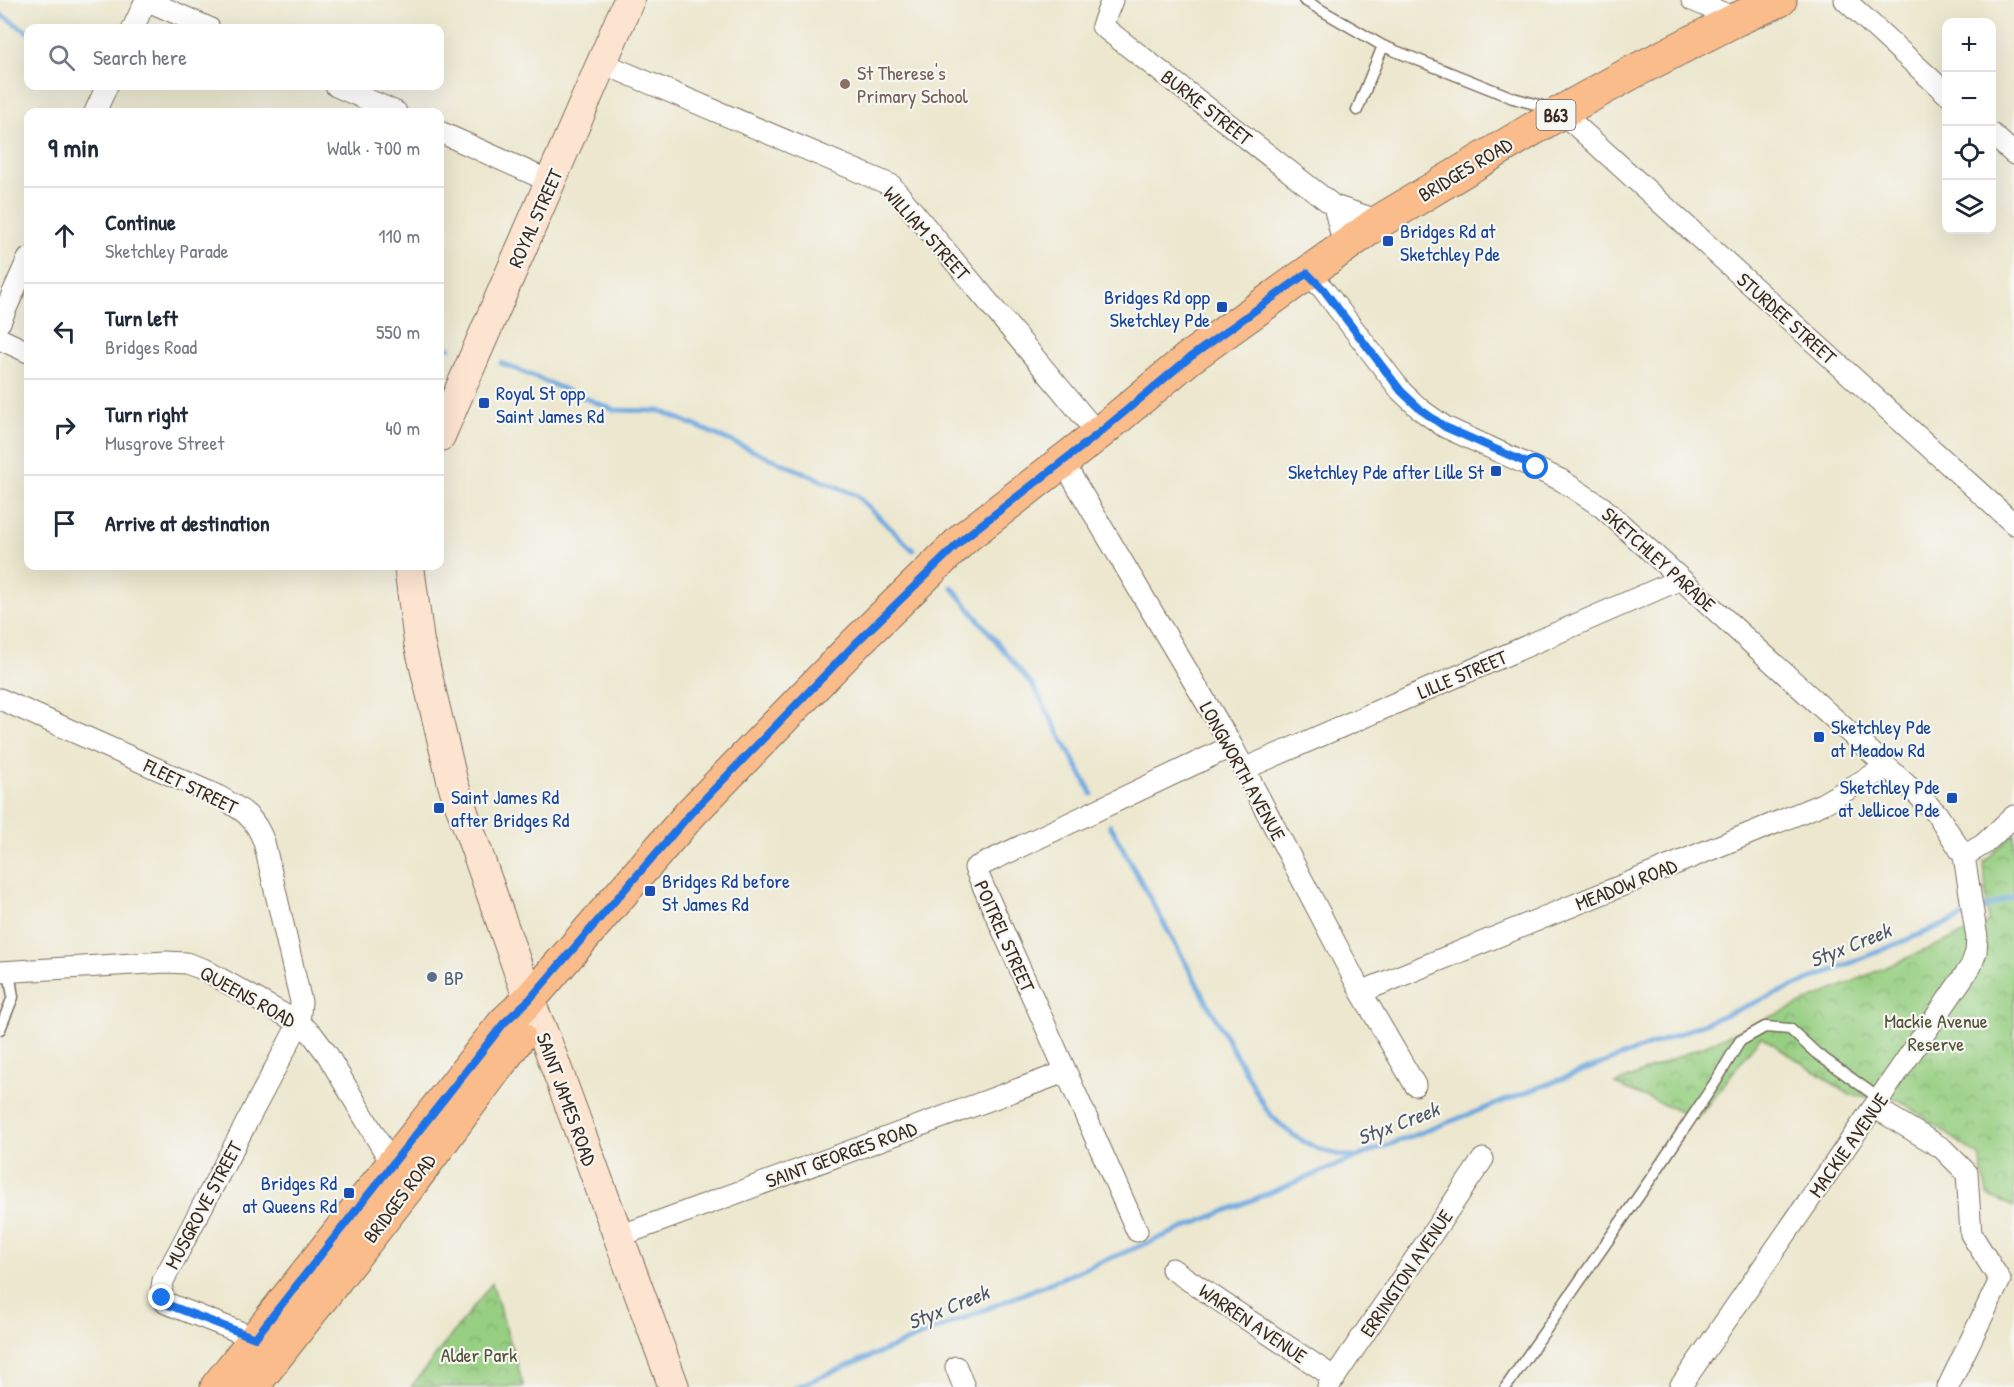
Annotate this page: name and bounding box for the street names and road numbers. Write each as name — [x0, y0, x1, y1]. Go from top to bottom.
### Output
street label: BURKE STREET — [1156, 63, 1259, 152]
road number: B63 — [1536, 100, 1576, 130]
street label: BRIDGES ROAD — [1413, 130, 1517, 208]
street label: ROYAL STREET — [501, 164, 569, 272]
street label: WILLIAM STREET — [878, 180, 977, 286]
street label: STURDEE STREET — [1731, 266, 1843, 370]
street label: SKETCHLEY PARADE — [1596, 501, 1722, 617]
street label: LILLE STREET — [1413, 643, 1512, 705]
street label: LONGWORTH AVENUE — [1194, 697, 1292, 845]
street label: FLEET STREET — [139, 751, 243, 821]
street label: MEADOW ROAD — [1571, 851, 1681, 917]
street label: POITREL STREET — [968, 876, 1042, 997]
street label: QUEENS ROAD — [195, 959, 301, 1034]
street label: SAINT JAMES ROAD — [530, 1029, 604, 1170]
street label: MACKIE AVENUE — [1802, 1087, 1894, 1203]
street label: SAINT GEORGES ROAD — [762, 1114, 921, 1194]
street label: MUSGROVE STREET — [158, 1136, 248, 1274]
street label: BRIDGES ROAD — [357, 1148, 442, 1248]
street label: ERRINGTON AVENUE — [1353, 1204, 1459, 1342]
street label: WARREN AVENUE — [1194, 1277, 1312, 1369]

